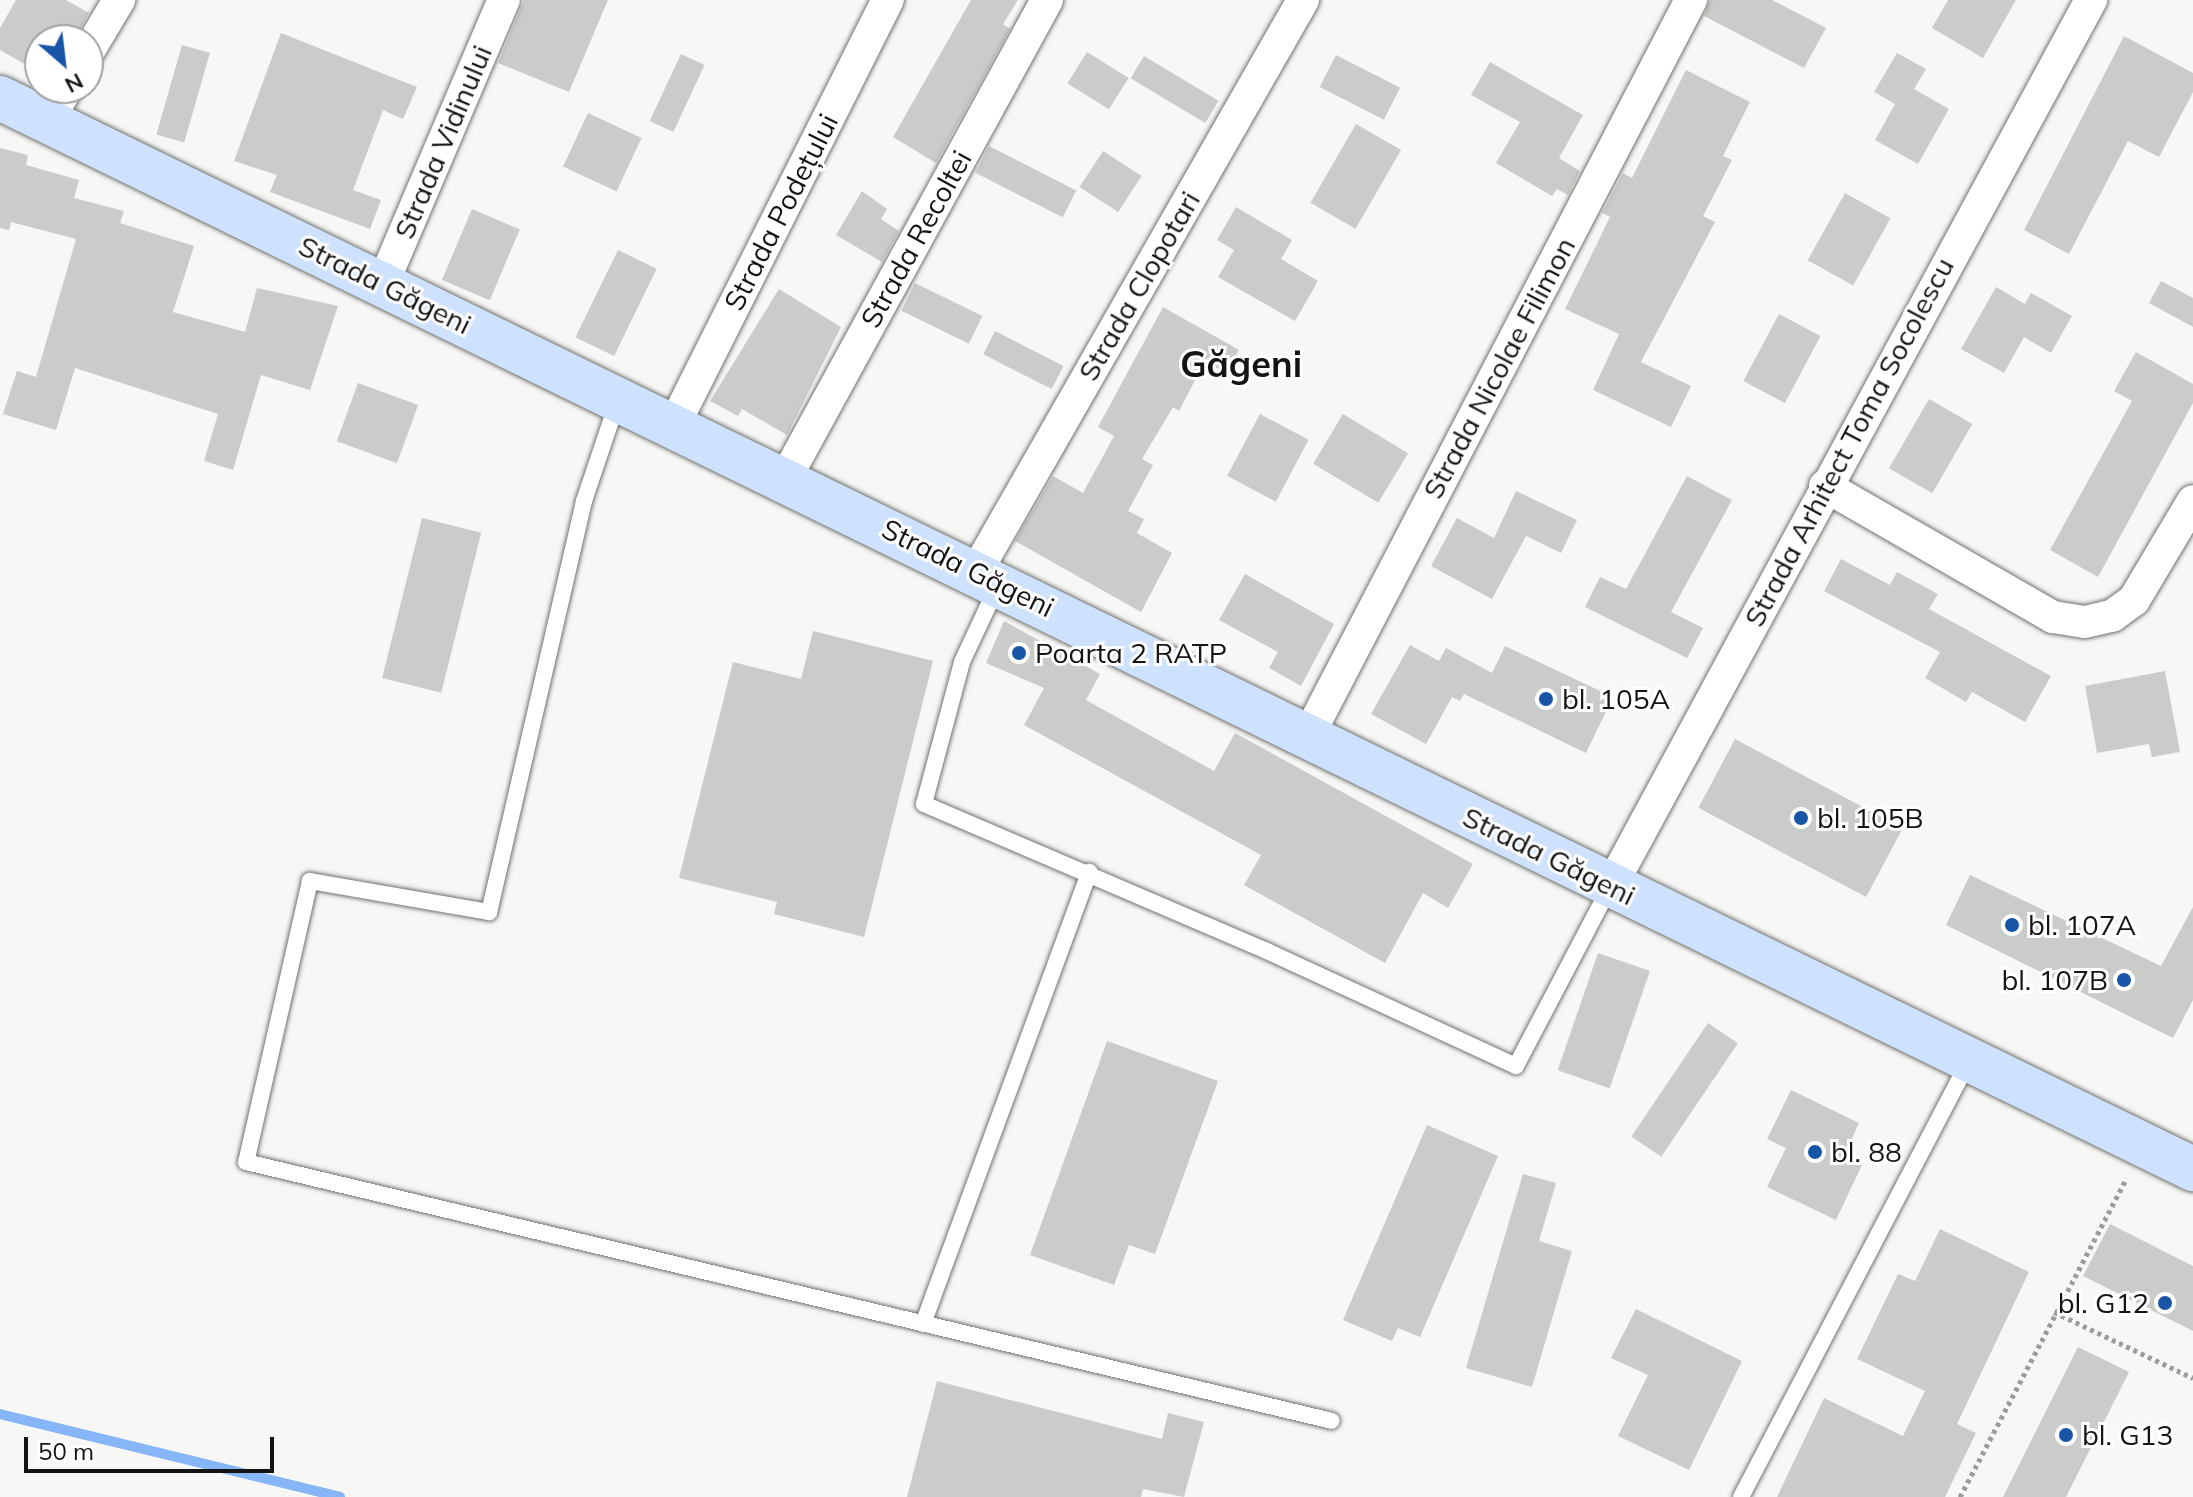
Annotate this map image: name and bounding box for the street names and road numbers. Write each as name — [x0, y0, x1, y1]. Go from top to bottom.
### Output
street label: Strada Vidinului — [387, 40, 499, 244]
street label: Strada Podețului — [717, 108, 845, 316]
street label: Strada Recoltei — [854, 145, 978, 333]
street label: Strada Clopotari — [1071, 185, 1207, 387]
street label: Strada Găgeni — [293, 229, 477, 341]
street label: Strada Nicolae Filimon — [1416, 232, 1582, 504]
street label: Strada Arhitect Toma Socolescu — [1737, 252, 1961, 632]
street label: Strada Găgeni — [876, 512, 1060, 624]
street label: Strada Găgeni — [1457, 800, 1641, 912]

